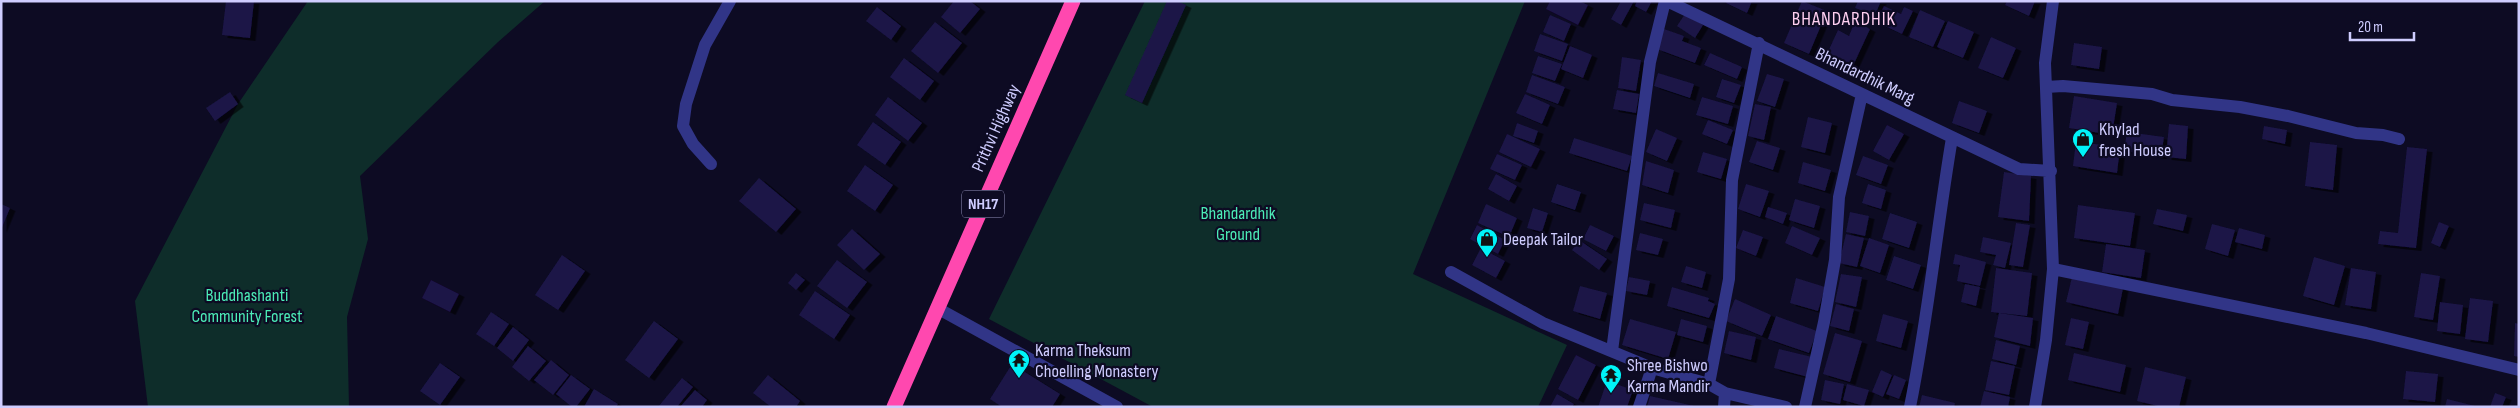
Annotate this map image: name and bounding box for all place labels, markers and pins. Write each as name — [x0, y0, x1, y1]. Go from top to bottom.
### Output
place label: Khylad fresh House — [2099, 119, 2171, 161]
shop icon: Khylad fresh House — [2071, 127, 2095, 158]
shop icon: Deepak Tailor — [1475, 227, 1499, 258]
place label: Deepak Tailor — [1503, 229, 1583, 250]
place label: Karma Theksum Choelling Monastery — [1035, 340, 1158, 382]
temple icon: Karma Theksum Choelling Monastery — [1007, 348, 1031, 379]
place label: Shree Bishwo Karma Mandir — [1627, 355, 1710, 397]
temple icon: Shree Bishwo Karma Mandir — [1599, 363, 1623, 394]

